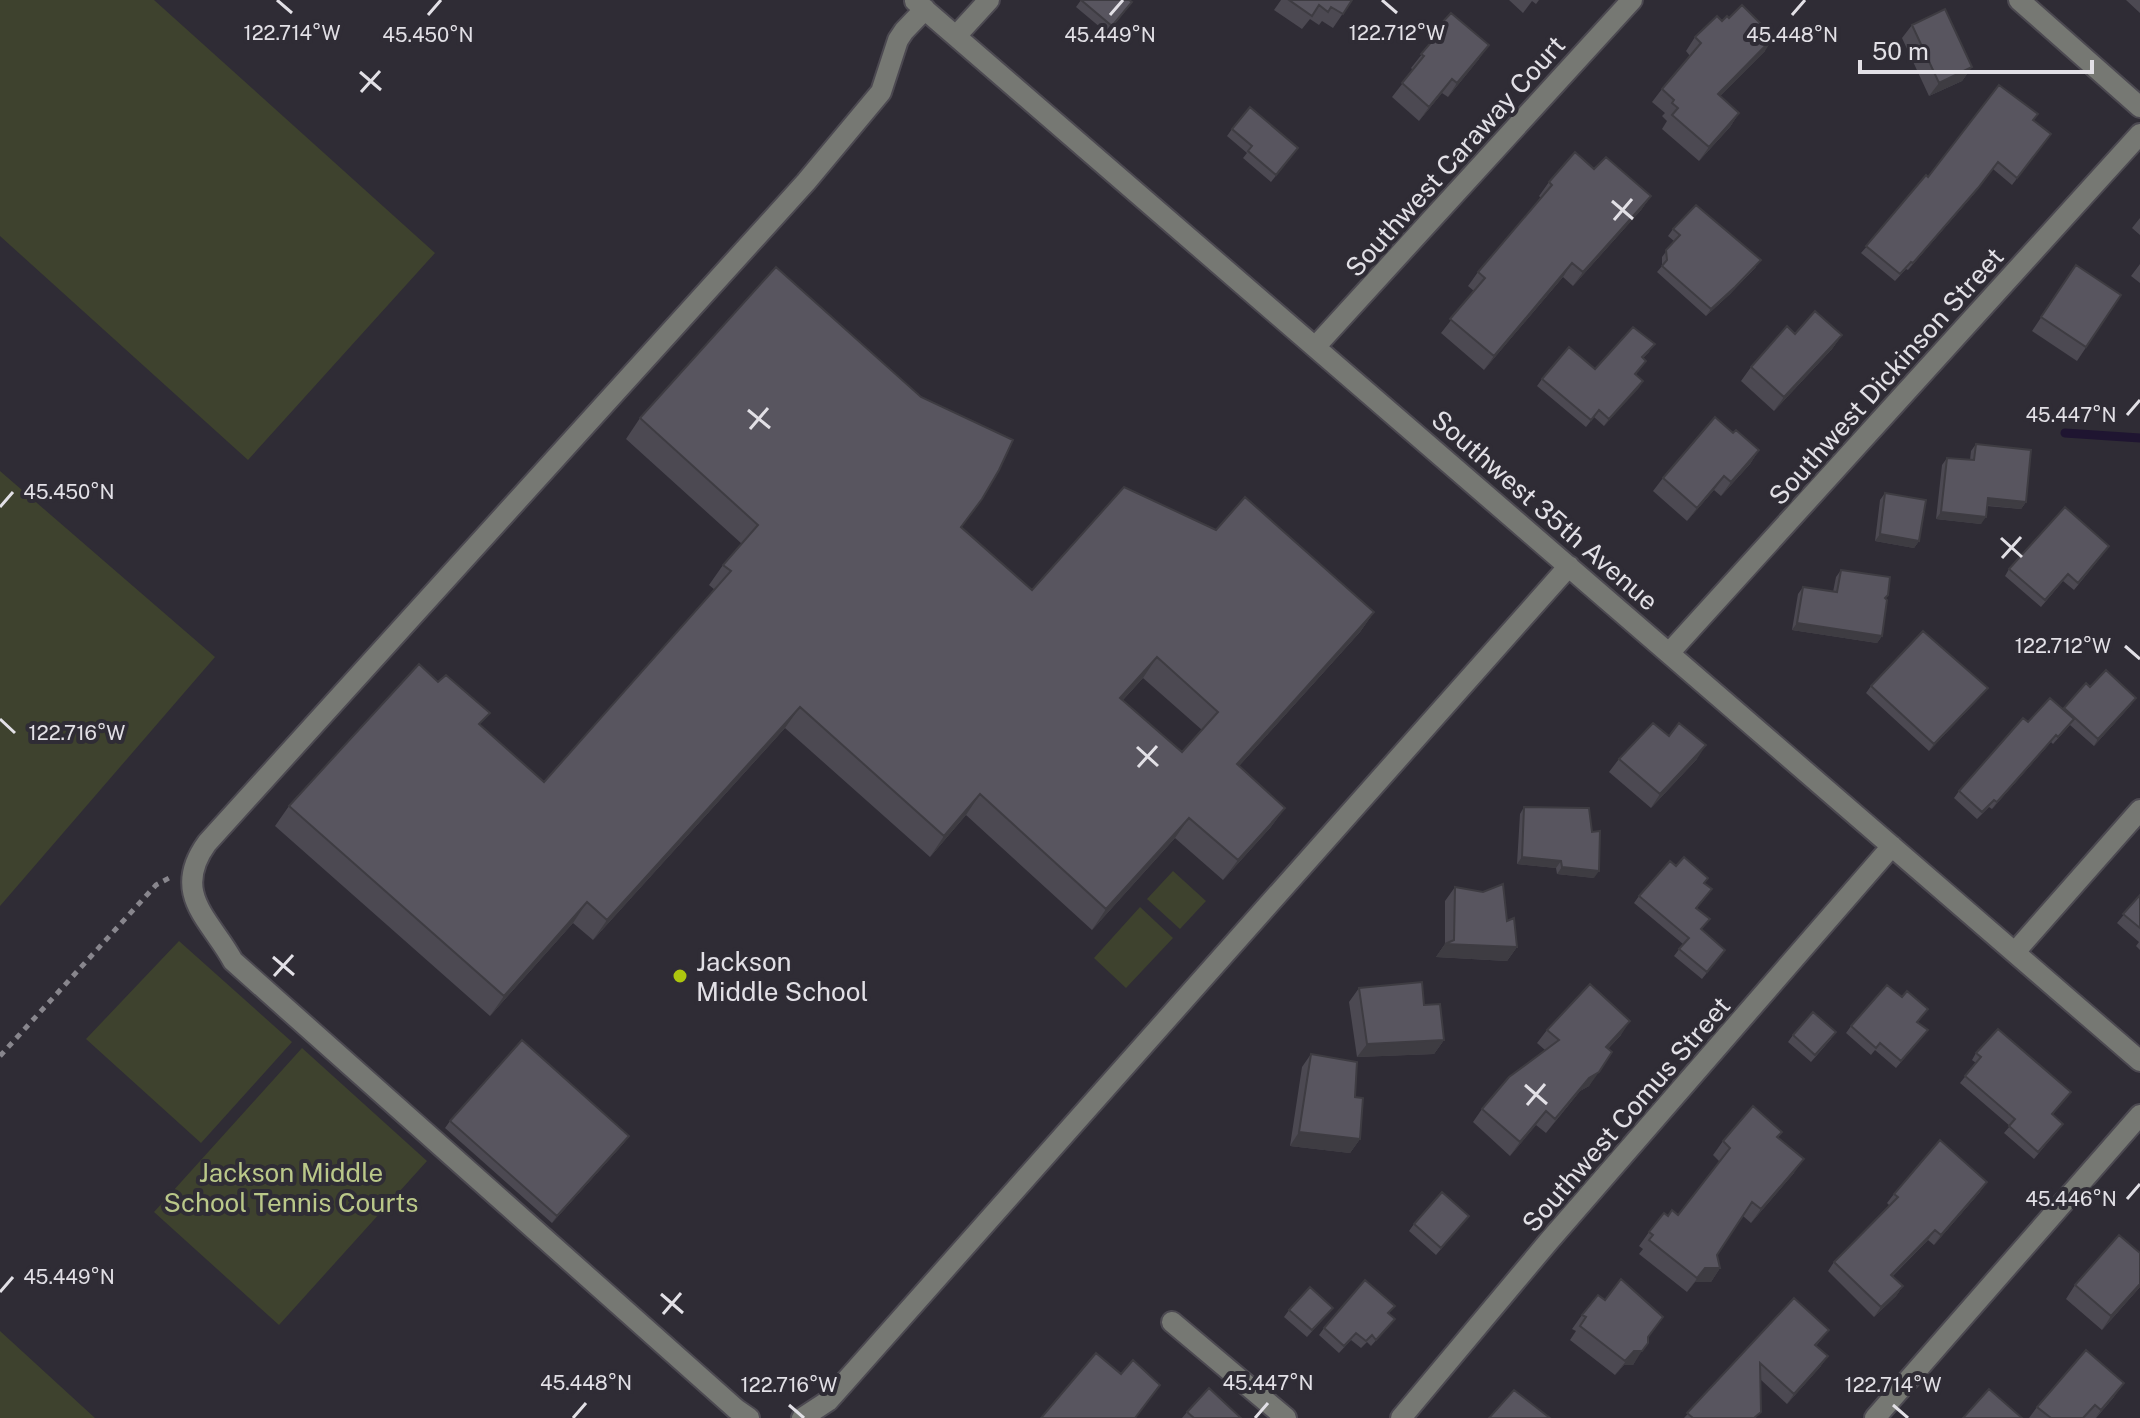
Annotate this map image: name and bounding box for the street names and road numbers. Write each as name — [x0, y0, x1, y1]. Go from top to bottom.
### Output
street label: Southwest Caraway Court — [1339, 29, 1571, 283]
street label: Southwest Dickinson Street — [1762, 241, 2010, 511]
street label: Southwest 35th Avenue — [1426, 403, 1664, 617]
street label: Southwest Comus Street — [1515, 990, 1737, 1238]

